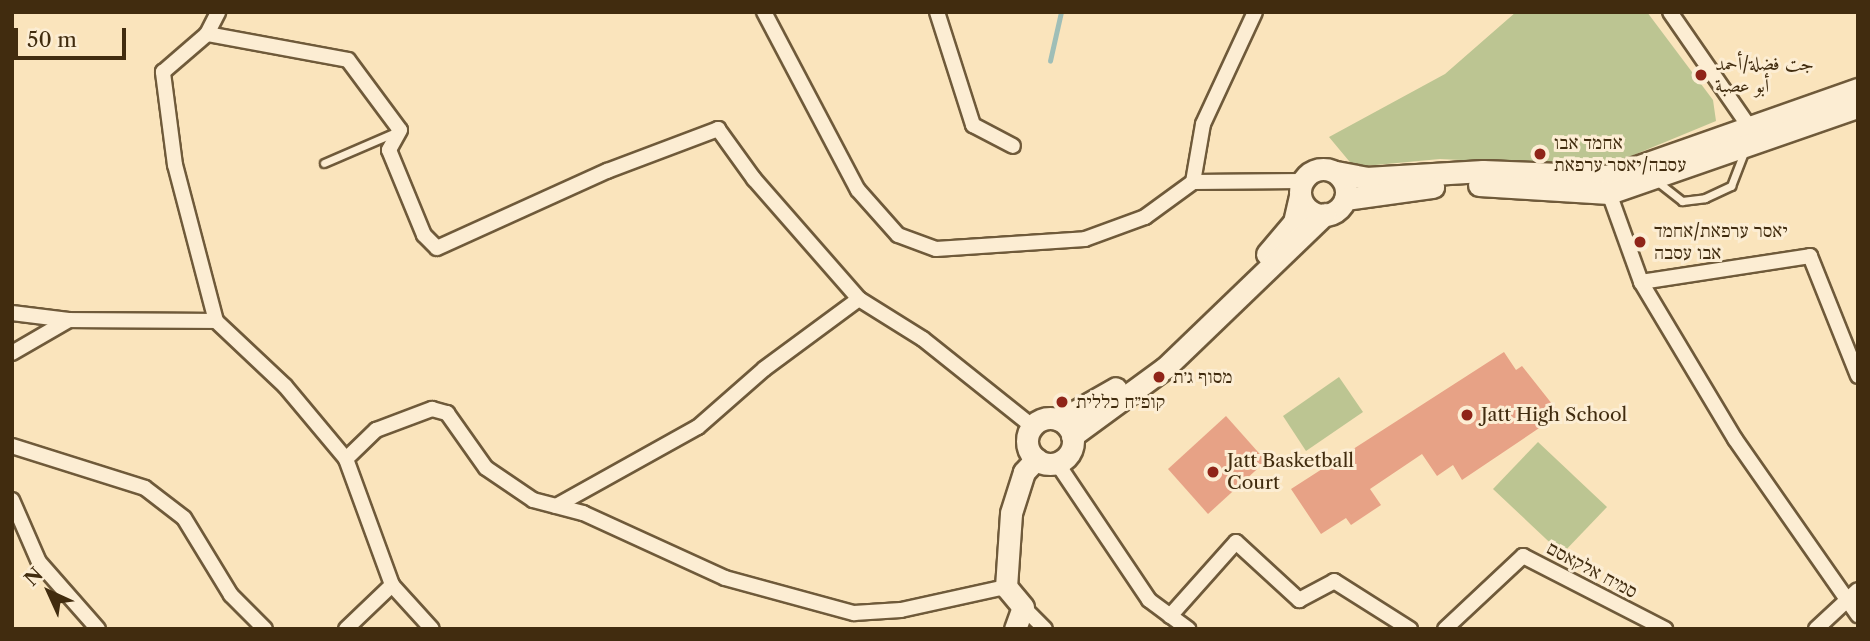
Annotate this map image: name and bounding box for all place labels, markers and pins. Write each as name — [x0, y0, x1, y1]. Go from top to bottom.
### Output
place label: جت فضلة/أحمد أبو عصبة — [1715, 53, 1814, 97]
marker: جت فضلة/أحمد أبو عصبة — [1693, 67, 1709, 83]
place label: אחמד אבו עסבה/יאסר ערפאת — [1554, 132, 1686, 176]
marker: אחמד אבו עסבה/יאסר ערפאת — [1532, 146, 1548, 162]
place label: יאסר ערפאת/אחמד אבו עסבה — [1654, 220, 1788, 264]
marker: יאסר ערפאת/אחמד אבו עסבה — [1632, 234, 1648, 250]
place label: מסוף ג׳ת — [1173, 366, 1233, 388]
marker: מסוף ג׳ת — [1151, 369, 1167, 385]
place label: קופ״ח כללית — [1076, 391, 1165, 413]
marker: קופ״ח כללית — [1054, 394, 1070, 410]
place label: Jatt High School — [1481, 404, 1627, 426]
marker: Jatt High School — [1459, 407, 1475, 423]
place label: Jatt Basketball Court — [1227, 450, 1354, 494]
marker: Jatt Basketball Court — [1205, 464, 1221, 480]

